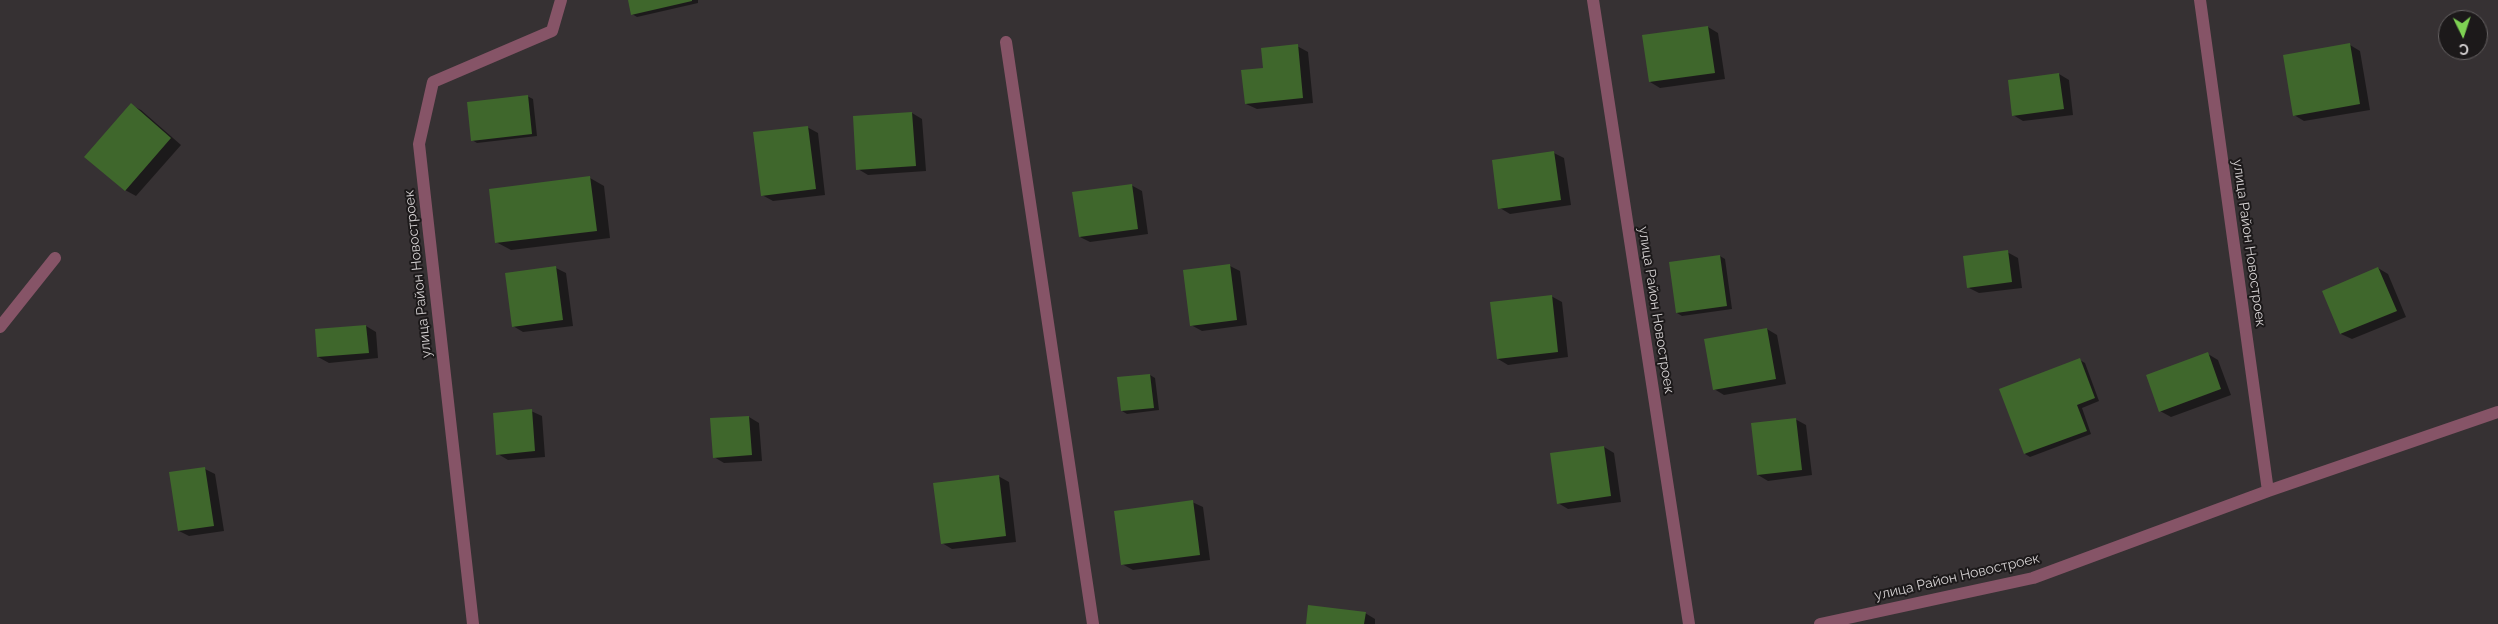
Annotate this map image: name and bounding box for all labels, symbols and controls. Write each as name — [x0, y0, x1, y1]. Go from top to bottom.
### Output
north arrow — [2438, 10, 2488, 60]
text: С — [2459, 41, 2469, 57]
street label: улица Район Новостроек — [2229, 158, 2269, 328]
street label: улица Район Новостроек — [401, 189, 435, 359]
street label: улица Район Новостроек — [1634, 225, 1678, 395]
street label: улица Район Новостроек — [1873, 550, 2041, 604]

